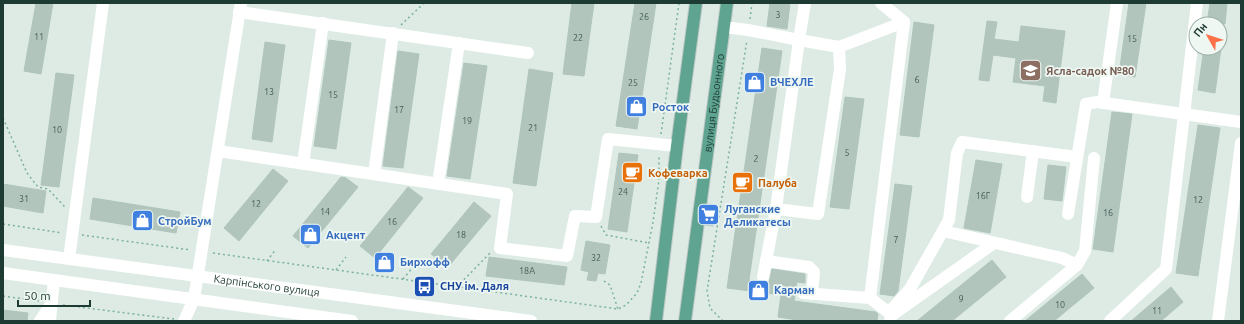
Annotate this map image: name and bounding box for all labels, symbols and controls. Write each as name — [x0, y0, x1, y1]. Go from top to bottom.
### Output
house number: 3 — [775, 10, 781, 20]
house number: 26 — [639, 12, 649, 22]
north arrow — [1188, 16, 1228, 56]
text: Пн — [1191, 20, 1209, 39]
house number: 11 — [34, 32, 44, 42]
house number: 22 — [573, 33, 583, 43]
house number: 15 — [1127, 34, 1137, 44]
street label: вулиця Будьонного — [701, 53, 726, 153]
school or university icon: Ясла-садок №80 — [1017, 58, 1043, 84]
place label: Ясла-садок №80 — [1046, 65, 1134, 77]
shop icon: ВЧЕХЛЕ — [742, 69, 768, 95]
house number: 6 — [914, 75, 920, 85]
place label: ВЧЕХЛЕ — [770, 76, 814, 88]
house number: 25 — [628, 78, 638, 88]
house number: 13 — [264, 87, 274, 97]
house number: 15 — [328, 90, 338, 100]
shop icon: Росток — [623, 94, 649, 120]
place label: Росток — [652, 101, 690, 113]
house number: 17 — [394, 105, 404, 115]
house number: 19 — [462, 116, 472, 126]
house number: 21 — [528, 123, 538, 133]
house number: 10 — [52, 125, 62, 135]
house number: 5 — [844, 148, 850, 158]
house number: 2 — [753, 154, 759, 164]
cafe icon: Кофеварка — [620, 160, 646, 186]
place label: Кофеварка — [648, 167, 708, 179]
cafe icon: Палуба — [729, 170, 755, 196]
place label: Палуба — [758, 177, 797, 189]
house number: 24 — [618, 187, 628, 197]
house number: 16Г — [976, 191, 991, 201]
house number: 31 — [19, 194, 29, 204]
house number: 12 — [1193, 195, 1203, 205]
house number: 12 — [251, 199, 261, 209]
supermarket icon: Луганские Деликатесы — [696, 202, 722, 228]
place label: Луганские Деликатесы — [724, 203, 791, 228]
house number: 14 — [320, 207, 330, 217]
shop icon: СтройБум — [130, 208, 156, 234]
house number: 16 — [1103, 208, 1113, 218]
place label: СтройБум — [158, 215, 212, 227]
house number: 16 — [387, 217, 397, 227]
shop icon: Акцент — [298, 222, 324, 248]
place label: Акцент — [326, 229, 366, 241]
house number: 18 — [456, 230, 466, 240]
house number: 7 — [893, 235, 899, 245]
shop icon: Бирхофф — [371, 249, 397, 275]
house number: 32 — [591, 253, 601, 263]
place label: Бирхофф — [400, 256, 450, 268]
house number: 18А — [519, 266, 535, 276]
street label: Карпінського вулиця — [213, 272, 320, 299]
bus stop icon: СНУ ім. Даля — [411, 273, 437, 299]
shop icon: Карман — [745, 277, 771, 303]
place label: СНУ ім. Даля — [440, 280, 509, 292]
scale bar — [18, 282, 90, 308]
place label: Карман — [774, 284, 815, 296]
text: 50 m — [24, 289, 51, 302]
house number: 9 — [958, 294, 964, 304]
house number: 10 — [1055, 300, 1065, 310]
house number: 11 — [1152, 306, 1162, 316]

